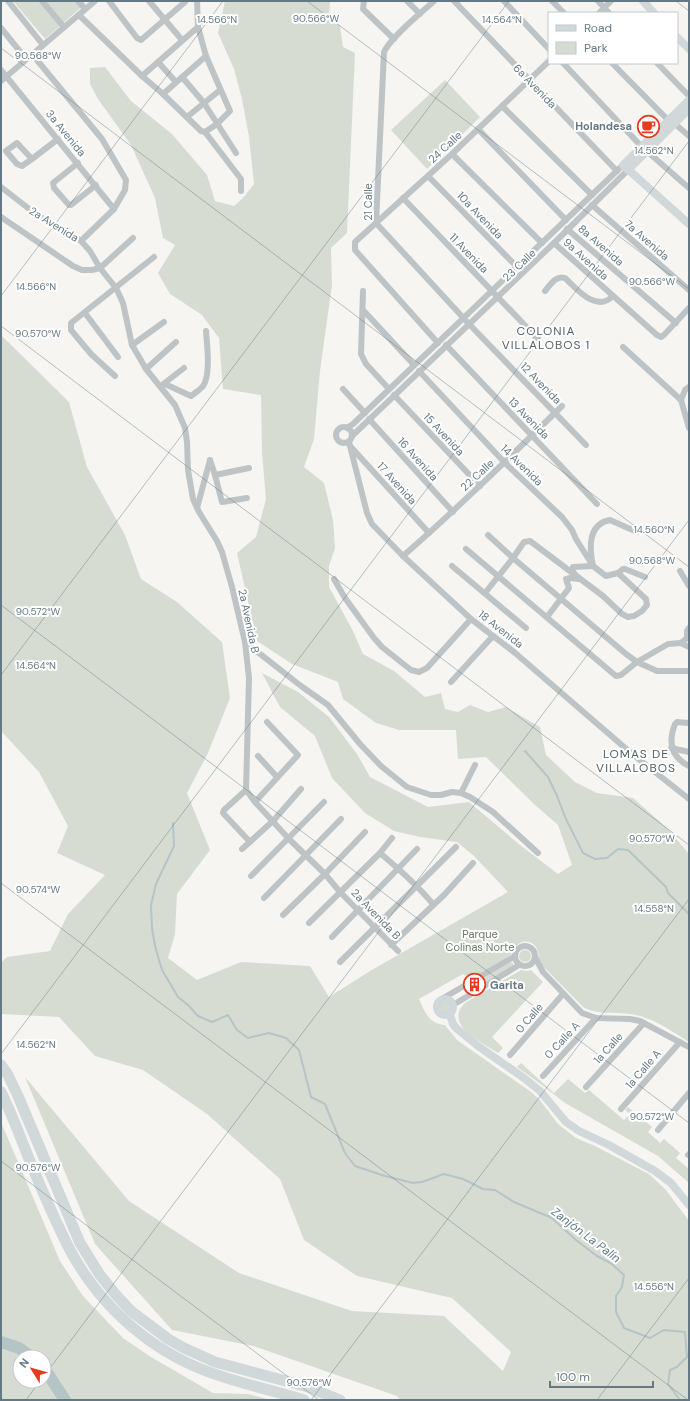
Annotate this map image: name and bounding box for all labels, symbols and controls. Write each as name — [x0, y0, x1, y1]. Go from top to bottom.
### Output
text: 90.566°W — [293, 12, 340, 25]
legend — [548, 12, 678, 64]
text: 14.566°N — [197, 13, 237, 26]
text: 14.564°N — [482, 13, 522, 26]
text: Road — [584, 20, 612, 36]
text: Park — [584, 40, 608, 56]
text: 90.568°W — [15, 49, 61, 62]
street label: 6a Avenida — [510, 61, 560, 111]
street label: 3a Avenida — [43, 107, 89, 159]
cafe icon: Holandesa — [635, 113, 661, 139]
place label: Holandesa — [575, 119, 632, 133]
street label: 24 Calle — [425, 128, 465, 166]
text: 14.562°N — [634, 144, 674, 157]
street label: 21 Calle — [361, 183, 375, 221]
street label: 10a Avenida — [454, 188, 506, 242]
street label: 2a Avenida — [27, 203, 81, 245]
street label: 7a Avenida — [622, 217, 672, 263]
street label: 8a Avenida — [575, 221, 627, 269]
street label: 11 Avenida — [447, 230, 491, 276]
street label: 9a Avenida — [560, 235, 612, 283]
street label: 23 Calle — [499, 246, 539, 284]
text: 90.566°W — [629, 275, 676, 288]
text: 14.566°N — [16, 280, 56, 293]
district label: COLONIA VILLALOBOS 1 — [502, 323, 590, 353]
text: 90.570°W — [15, 327, 61, 340]
street label: 12 Avenida — [518, 359, 564, 407]
street label: 13 Avenida — [505, 394, 553, 442]
street label: 15 Avenida — [421, 410, 467, 458]
street label: 16 Avenida — [395, 434, 441, 484]
street label: 14 Avenida — [498, 441, 546, 489]
street label: 22 Calle — [457, 456, 497, 494]
street label: 17 Avenida — [374, 459, 420, 507]
text: 14.560°N — [634, 523, 674, 536]
text: 90.568°W — [629, 554, 675, 567]
street label: 2a Avenida B — [235, 588, 263, 655]
text: 90.572°W — [16, 605, 61, 618]
street label: 18 Avenida — [476, 607, 526, 651]
text: 14.564°N — [16, 659, 56, 672]
district label: LOMAS DE VILLALOBOS — [596, 746, 676, 776]
text: 90.570°W — [629, 832, 675, 845]
text: 90.574°W — [16, 883, 61, 896]
street label: 2a Avenida B — [348, 886, 404, 943]
text: 14.558°N — [634, 902, 674, 915]
park label: Parque Colinas Norte — [446, 927, 514, 954]
building icon: Garita — [461, 972, 487, 998]
place label: Garita — [490, 978, 524, 992]
street label: 0 Calle — [512, 1000, 546, 1036]
street label: 0 Calle A — [541, 1019, 583, 1061]
street label: 1a Calle — [590, 1029, 626, 1067]
text: 14.562°N — [16, 1038, 56, 1051]
street label: 1a Calle A — [622, 1046, 664, 1092]
text: 90.572°W — [630, 1110, 675, 1123]
text: 90.576°W — [15, 1161, 61, 1174]
water label: Zanjón La Palín — [548, 1204, 624, 1266]
text: 14.556°N — [634, 1280, 674, 1293]
north arrow — [12, 1349, 52, 1389]
text: N — [16, 1356, 32, 1370]
scale bar — [550, 1363, 653, 1389]
text: 100 m — [556, 1369, 590, 1385]
text: 90.576°W — [286, 1376, 332, 1389]

